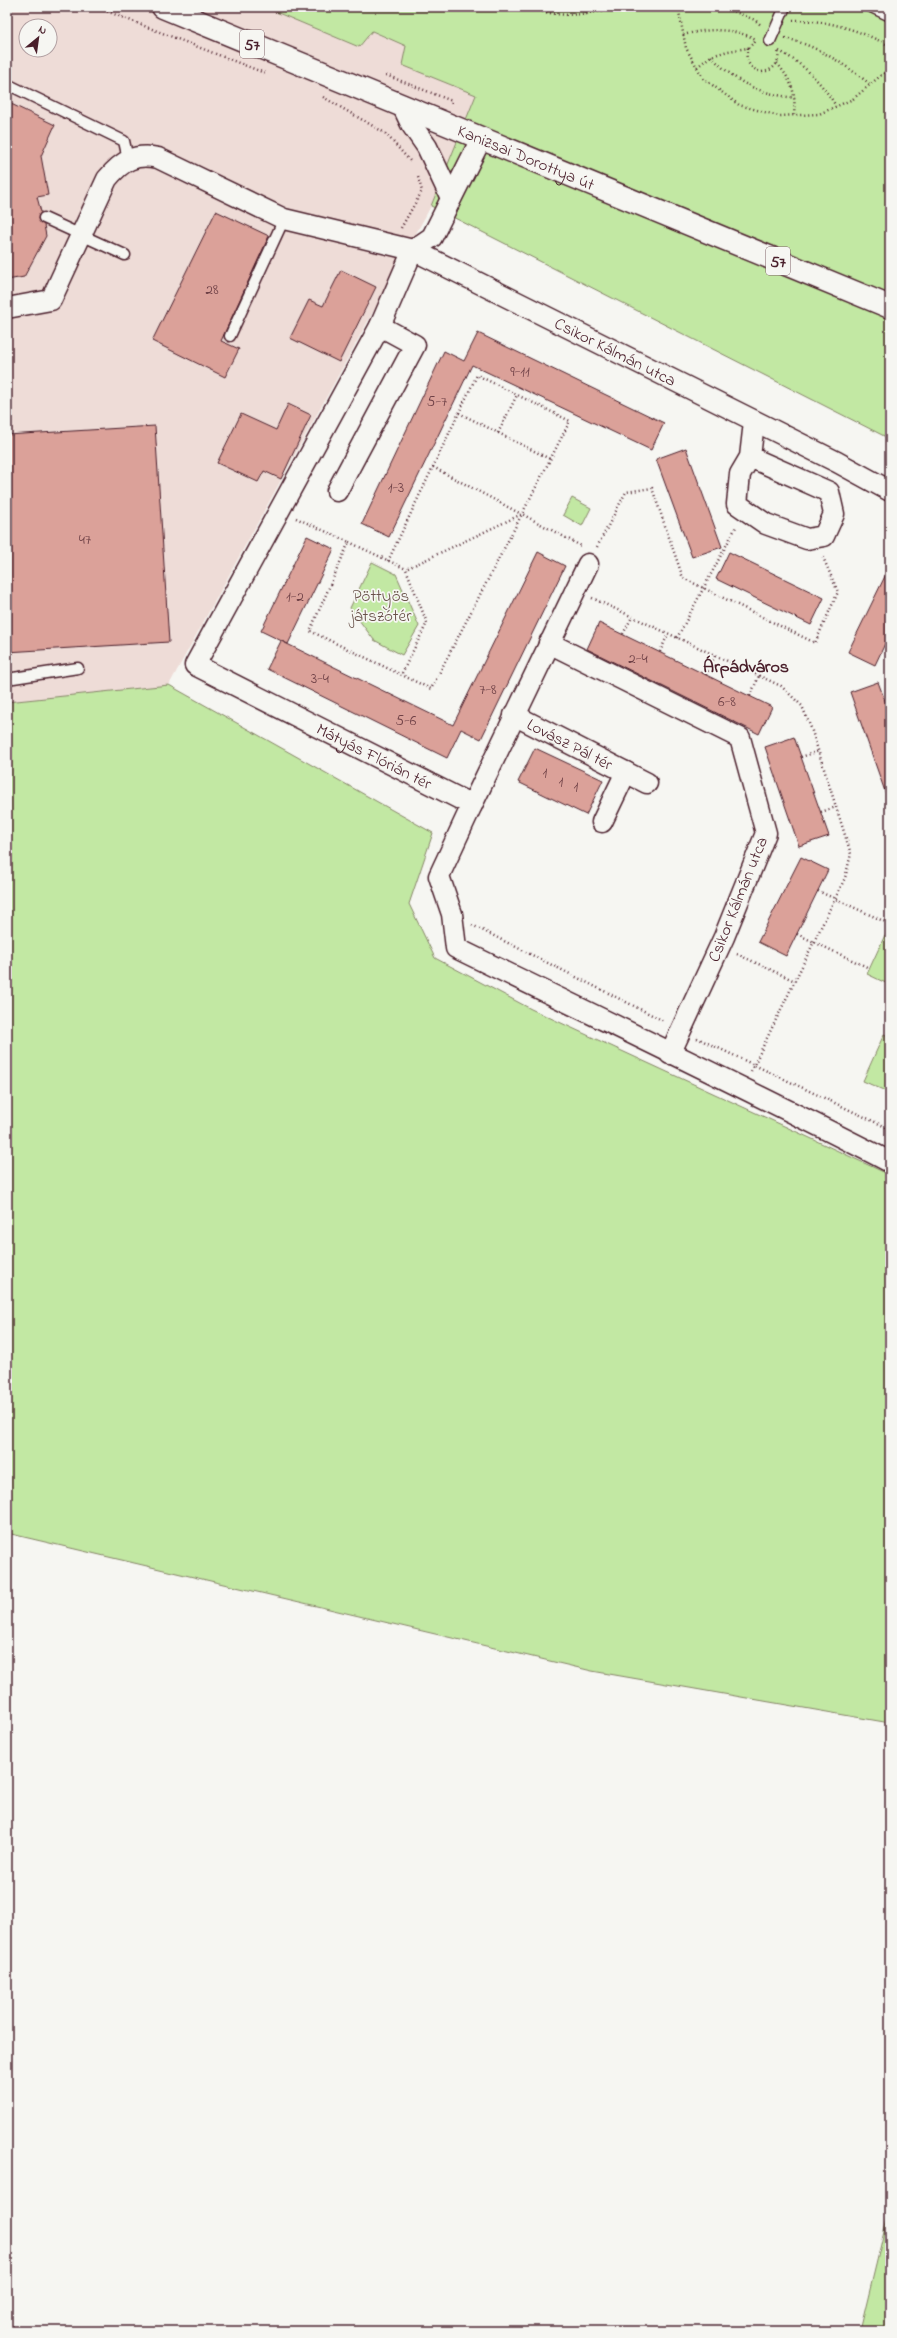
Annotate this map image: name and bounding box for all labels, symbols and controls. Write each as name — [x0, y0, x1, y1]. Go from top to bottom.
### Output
north arrow — [18, 18, 58, 58]
text: N — [35, 21, 49, 39]
road number: 57 — [240, 30, 264, 58]
street label: Kanizsai Dorottya út — [453, 119, 598, 198]
road number: 57 — [766, 247, 790, 275]
house number: 28 — [205, 279, 219, 301]
street label: Csikor Kálmán utca — [550, 312, 680, 394]
house number: 9-11 — [510, 361, 530, 383]
house number: 5-7 — [427, 391, 447, 413]
house number: 1-3 — [388, 477, 404, 499]
house number: 47 — [79, 529, 91, 551]
park label: Pöttyös játszótér — [349, 584, 412, 629]
house number: 1-2 — [286, 586, 304, 608]
house number: 2-4 — [628, 648, 648, 670]
district label: Árpádváros — [703, 655, 789, 681]
house number: 3-4 — [311, 668, 329, 690]
house number: 7-8 — [479, 679, 497, 701]
house number: 6-8 — [718, 691, 736, 713]
house number: 5-6 — [396, 710, 417, 732]
street label: Lovász Pál tér — [522, 713, 617, 778]
street label: Mátyás Flórián tér — [312, 717, 436, 797]
house number: 1 — [543, 762, 548, 784]
house number: 1 — [559, 771, 564, 793]
house number: 1 — [574, 776, 579, 798]
street label: Csikor Kálmán utca — [702, 833, 775, 966]

